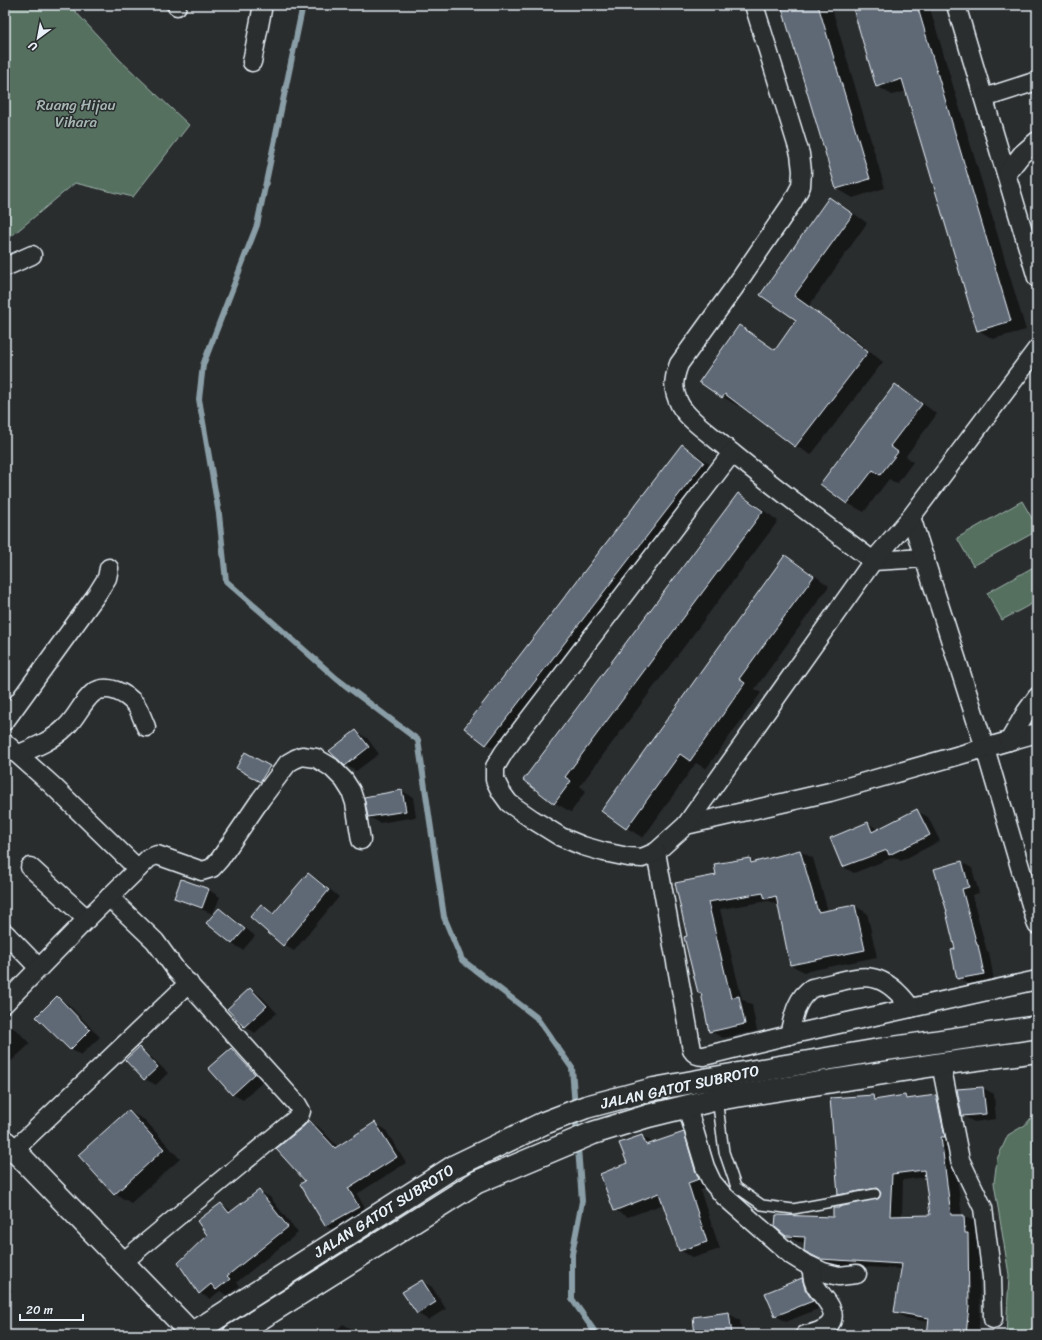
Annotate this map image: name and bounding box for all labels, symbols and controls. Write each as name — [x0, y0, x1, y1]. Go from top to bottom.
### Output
north arrow — [18, 18, 58, 58]
text: U — [24, 36, 41, 56]
park label: Ruang Hijau Vihara — [37, 92, 115, 135]
street label: JALAN GATOT SUBROTO — [597, 1057, 762, 1117]
street label: JALAN GATOT SUBROTO — [308, 1157, 460, 1265]
scale bar — [20, 1296, 83, 1322]
text: 20 m — [26, 1299, 53, 1321]

